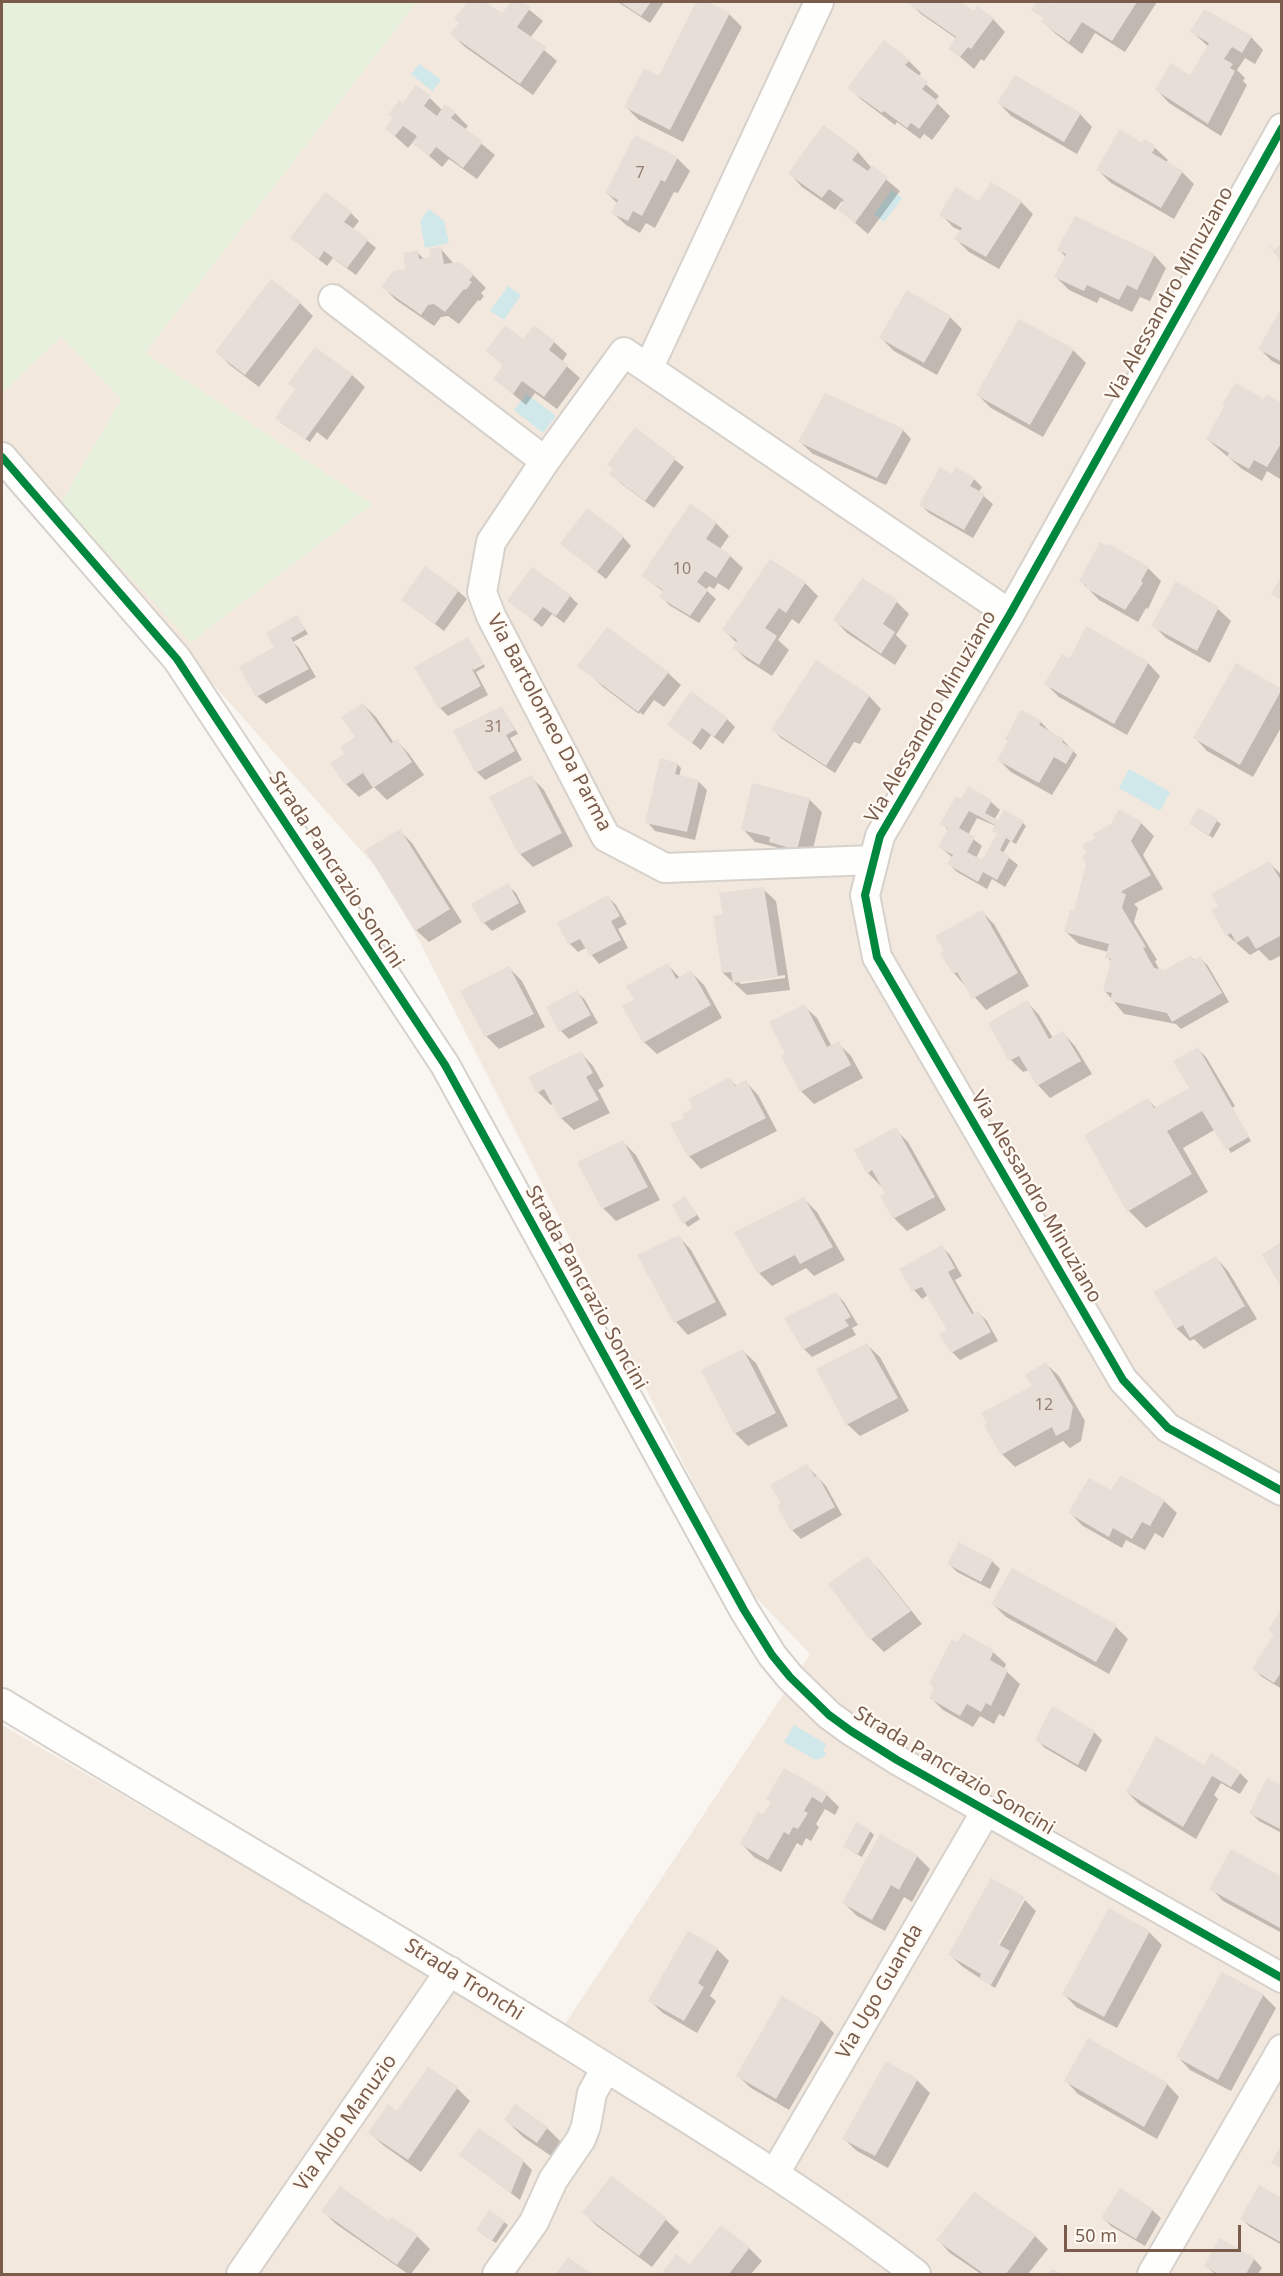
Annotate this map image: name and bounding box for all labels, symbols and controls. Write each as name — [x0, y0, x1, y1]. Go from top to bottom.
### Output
house number: 7 — [635, 163, 645, 183]
street label: Via Alessandro Minuziano — [1101, 183, 1239, 405]
house number: 10 — [673, 559, 691, 579]
street label: Via Alessandro Minuziano — [860, 607, 1002, 827]
street label: Via Bartolomeo Da Parma — [481, 610, 617, 836]
house number: 31 — [485, 717, 503, 737]
street label: Strada Pancrazio Soncini — [263, 767, 409, 973]
street label: Via Alessandro Minuziano — [965, 1087, 1107, 1307]
street label: Strada Pancrazio Soncini — [520, 1182, 652, 1394]
house number: 12 — [1035, 1395, 1053, 1415]
street label: Strada Pancrazio Soncini — [849, 1702, 1059, 1840]
street label: Via Ugo Guanda — [832, 1920, 928, 2064]
street label: Strada Tronchi — [400, 1934, 528, 2026]
street label: Via Aldo Manuzio — [290, 2050, 402, 2196]
scale bar — [1067, 2213, 1244, 2251]
text: 50 m — [1075, 2223, 1117, 2247]

